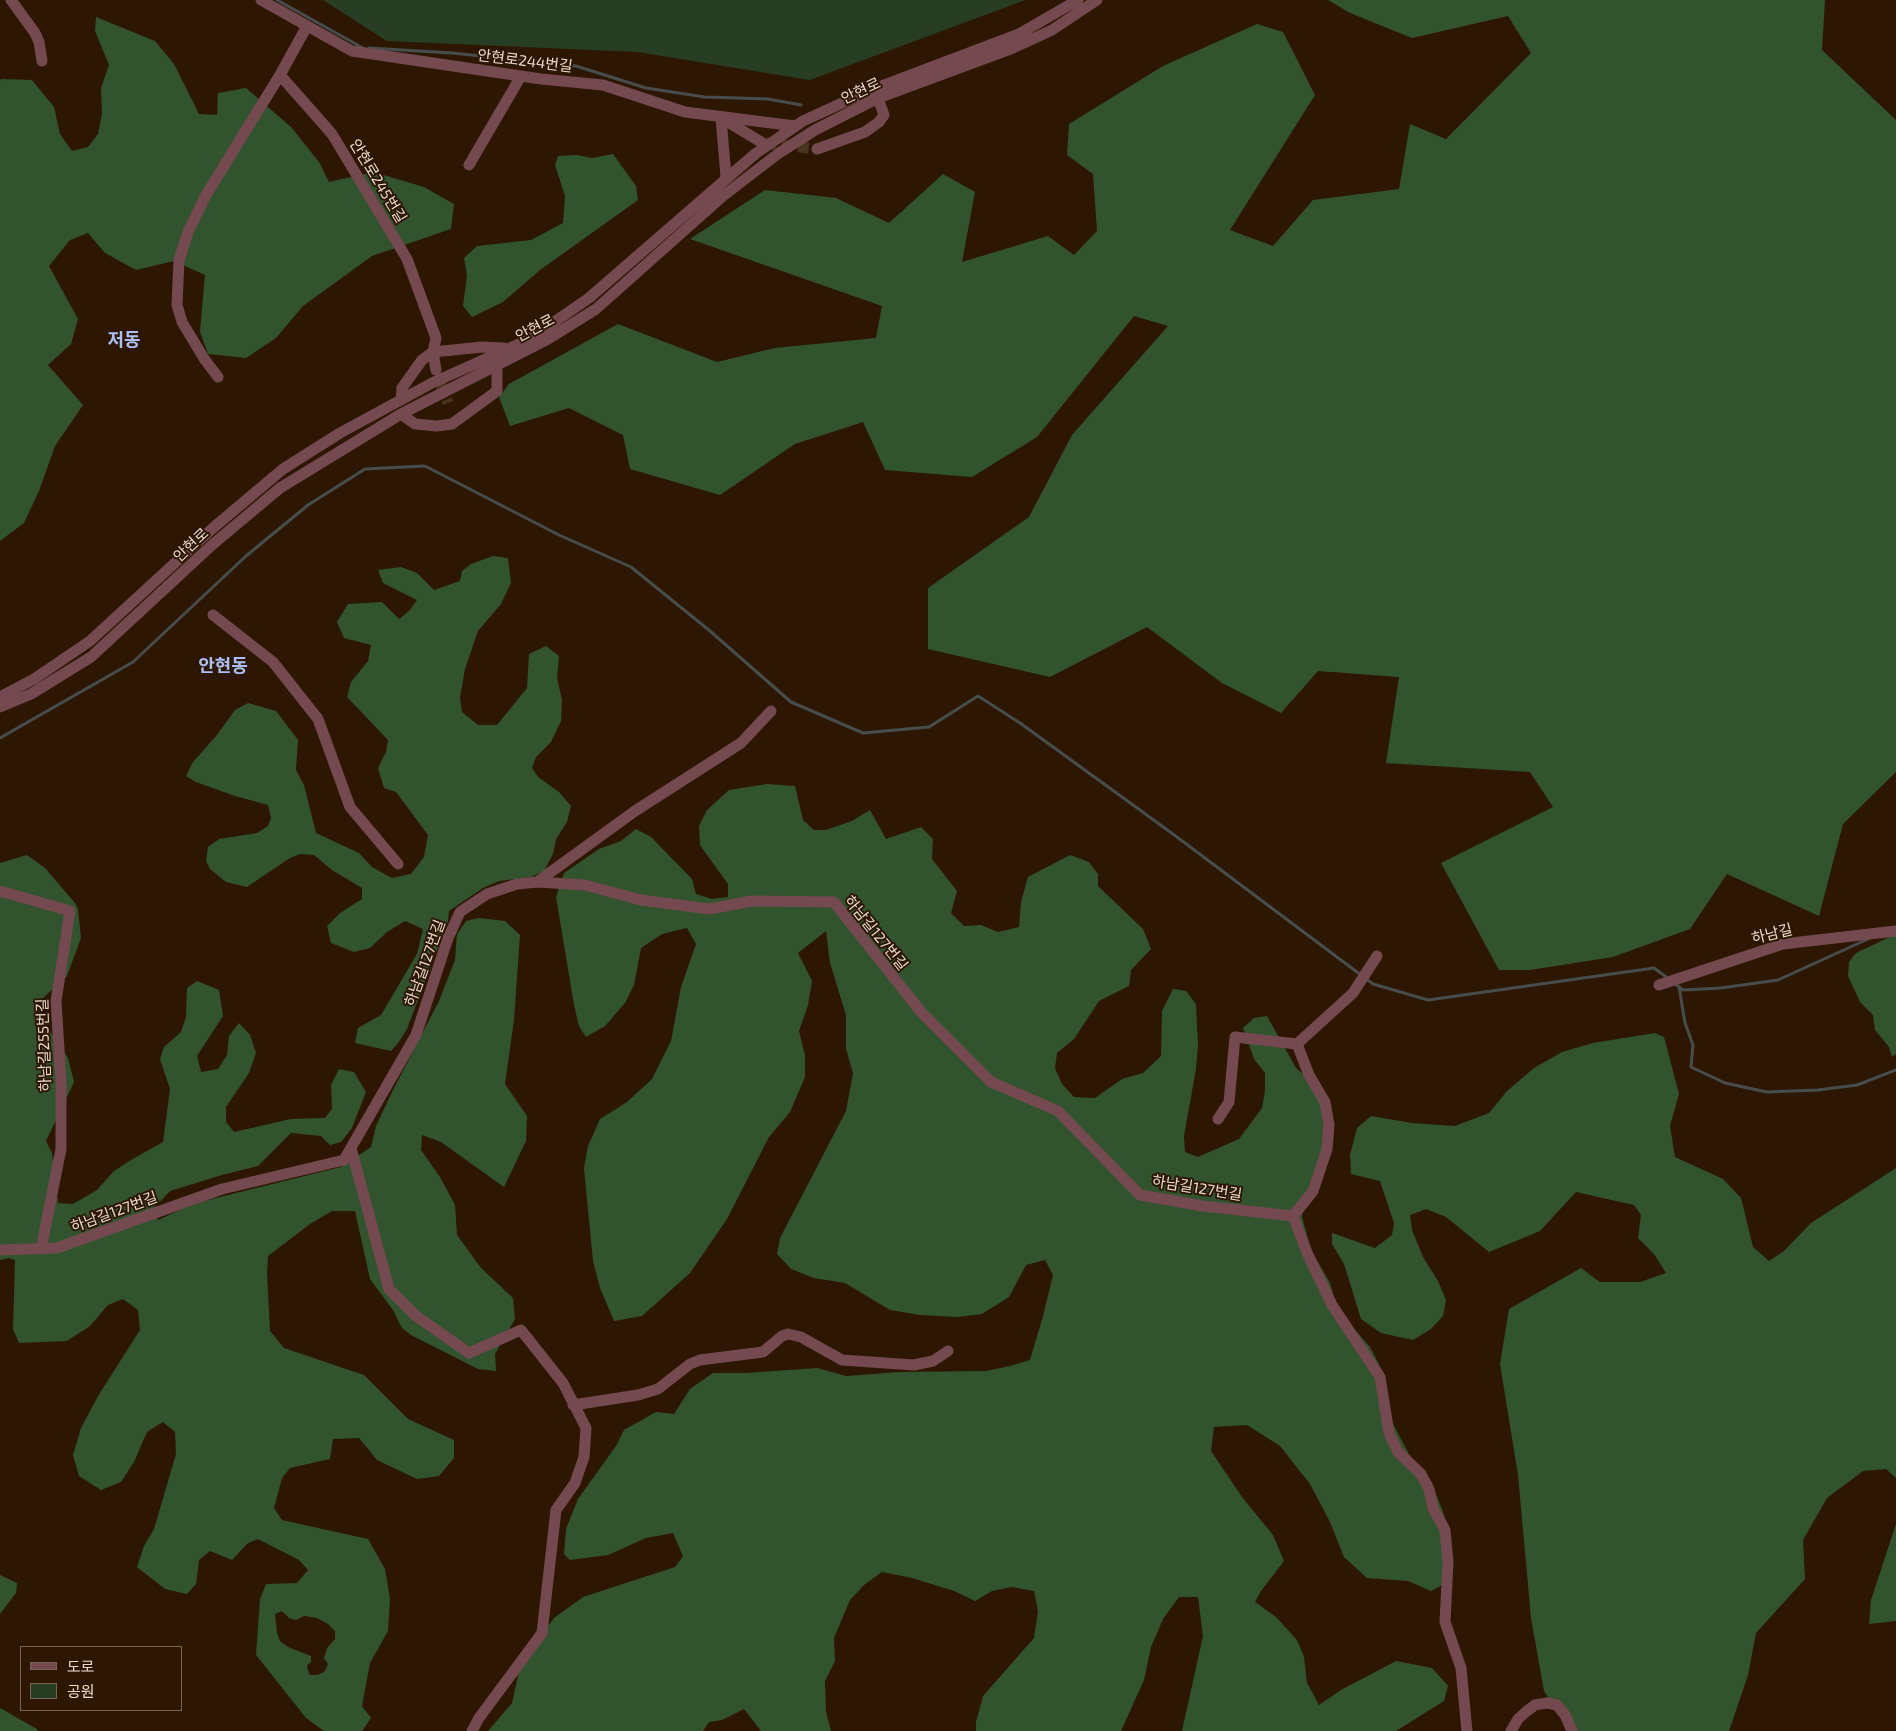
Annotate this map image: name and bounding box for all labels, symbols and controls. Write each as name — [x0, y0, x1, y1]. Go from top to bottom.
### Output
street label: 안현로244번길 — [476, 46, 574, 76]
street label: 안현로 — [838, 74, 884, 108]
street label: 안현로245번길 — [346, 136, 410, 226]
street label: 안현로 — [512, 310, 558, 346]
district label: 저동 — [107, 329, 141, 351]
street label: 안현로 — [170, 524, 212, 566]
district label: 안현동 — [198, 655, 248, 677]
street label: 하남길127번길 — [840, 892, 912, 974]
street label: 하남길127번길 — [401, 917, 449, 1009]
street label: 하남길 — [1750, 920, 1794, 948]
street label: 하남길255번길 — [33, 998, 55, 1092]
street label: 하남길127번길 — [1151, 1172, 1243, 1204]
street label: 하남길127번길 — [68, 1188, 160, 1236]
legend — [20, 1646, 182, 1711]
text: 도로 — [67, 1657, 95, 1675]
text: 공원 — [67, 1682, 95, 1700]

